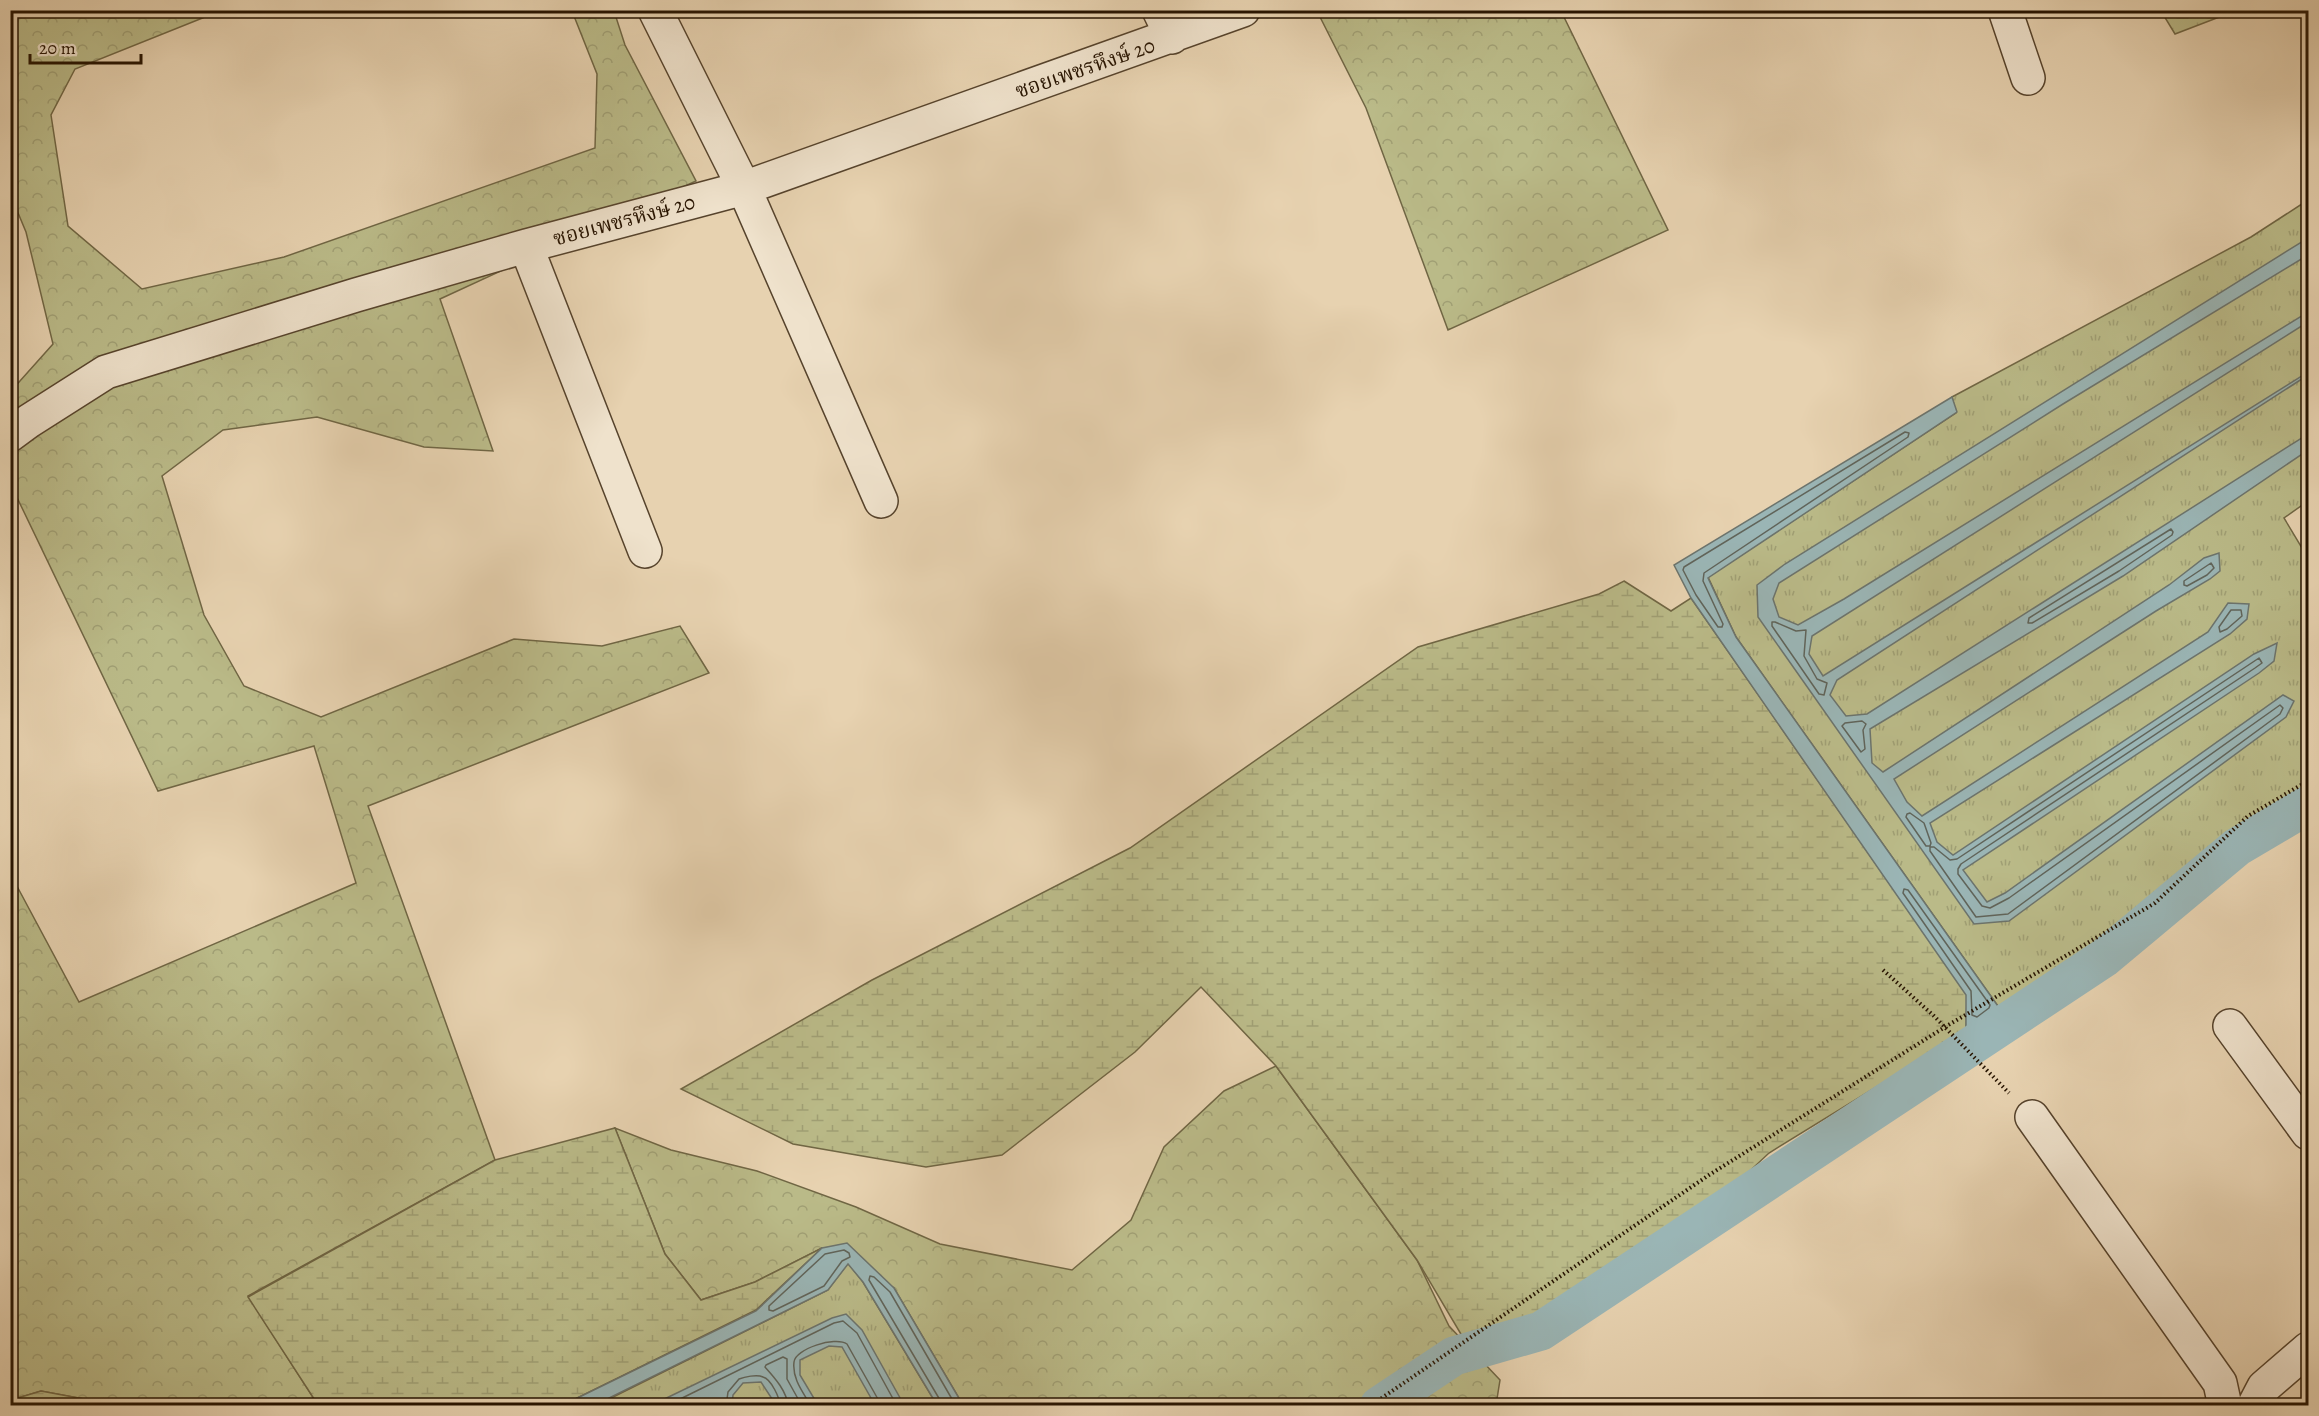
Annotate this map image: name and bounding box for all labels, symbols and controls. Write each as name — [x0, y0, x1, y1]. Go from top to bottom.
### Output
scale bar — [30, 27, 141, 65]
street label: ซอยเพชรหึงษ์ 20 — [1011, 31, 1159, 105]
text: 20 m — [39, 36, 76, 60]
street label: ซอยเพชรหึงษ์ 20 — [550, 188, 698, 252]

